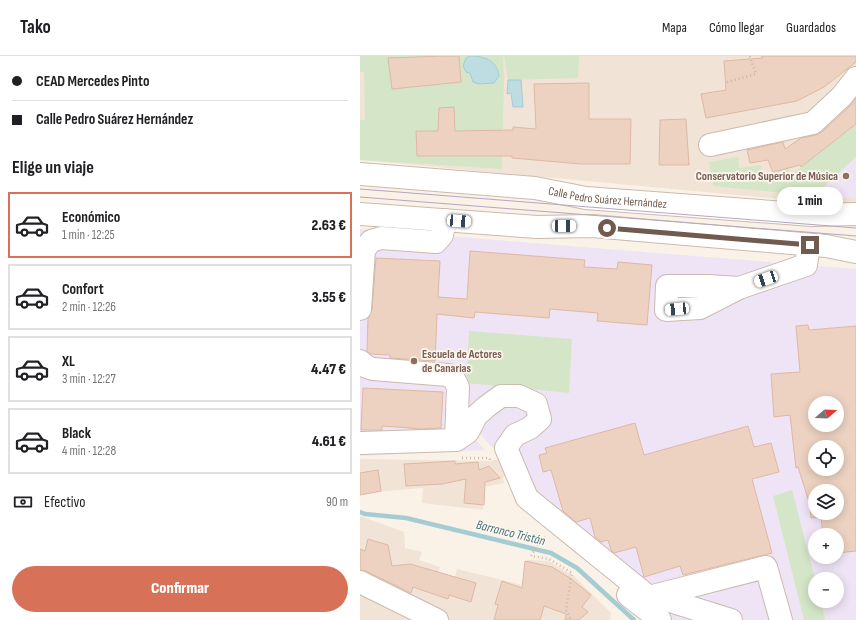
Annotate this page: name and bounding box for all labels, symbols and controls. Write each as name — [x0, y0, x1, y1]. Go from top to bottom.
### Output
text: Tako — [20, 16, 51, 39]
text: Mapa — [662, 19, 687, 36]
text: Cómo llegar — [709, 19, 764, 36]
text: Guardados — [786, 19, 836, 36]
text: CEAD Mercedes Pinto — [36, 72, 150, 91]
text: Calle Pedro Suárez Hernández — [36, 110, 193, 129]
text: Elige un viaje — [12, 157, 94, 178]
place label: Conservatorio Superior de Música — [696, 169, 838, 184]
marker: Conservatorio Superior de Música — [841, 171, 851, 181]
street label: Calle Pedro Suárez Hernández — [547, 184, 668, 212]
callout: 1 min — [777, 187, 843, 215]
text: 1 min — [798, 193, 822, 209]
icon: car — [14, 207, 50, 243]
text: Económico — [62, 208, 120, 227]
car — [447, 214, 471, 228]
text: 2.63 € — [312, 216, 346, 235]
route start — [598, 219, 616, 237]
car — [552, 220, 576, 232]
text: 1 min · 12:25 — [62, 227, 115, 243]
route end — [801, 236, 819, 254]
car — [753, 269, 779, 289]
icon: car — [14, 279, 50, 315]
text: Confort — [62, 280, 104, 299]
text: 3.55 € — [312, 288, 346, 307]
text: 2 min · 12:26 — [62, 299, 116, 315]
car — [665, 302, 689, 316]
place label: Escuela de Actores de Canarias — [422, 347, 502, 376]
icon: car — [14, 351, 50, 387]
text: XL — [62, 352, 75, 371]
marker: Escuela de Actores de Canarias — [409, 356, 419, 366]
text: 4.47 € — [311, 360, 346, 379]
text: 3 min · 12:27 — [62, 371, 116, 387]
north arrow — [808, 396, 844, 432]
map controls — [808, 396, 844, 608]
icon: car — [14, 423, 50, 459]
text: Black — [62, 424, 91, 443]
text: 4.61 € — [312, 432, 346, 451]
button: locate — [808, 440, 844, 476]
text: 4 min · 12:28 — [62, 443, 116, 459]
button: layers — [808, 484, 844, 520]
icon: cash — [12, 491, 34, 513]
text: Efectivo — [44, 493, 85, 512]
text: 90 m — [326, 494, 348, 510]
water label: Barranco Tristán — [475, 517, 547, 549]
button: + — [808, 528, 844, 564]
button: Confirmar — [12, 566, 348, 612]
button: − — [808, 572, 844, 608]

